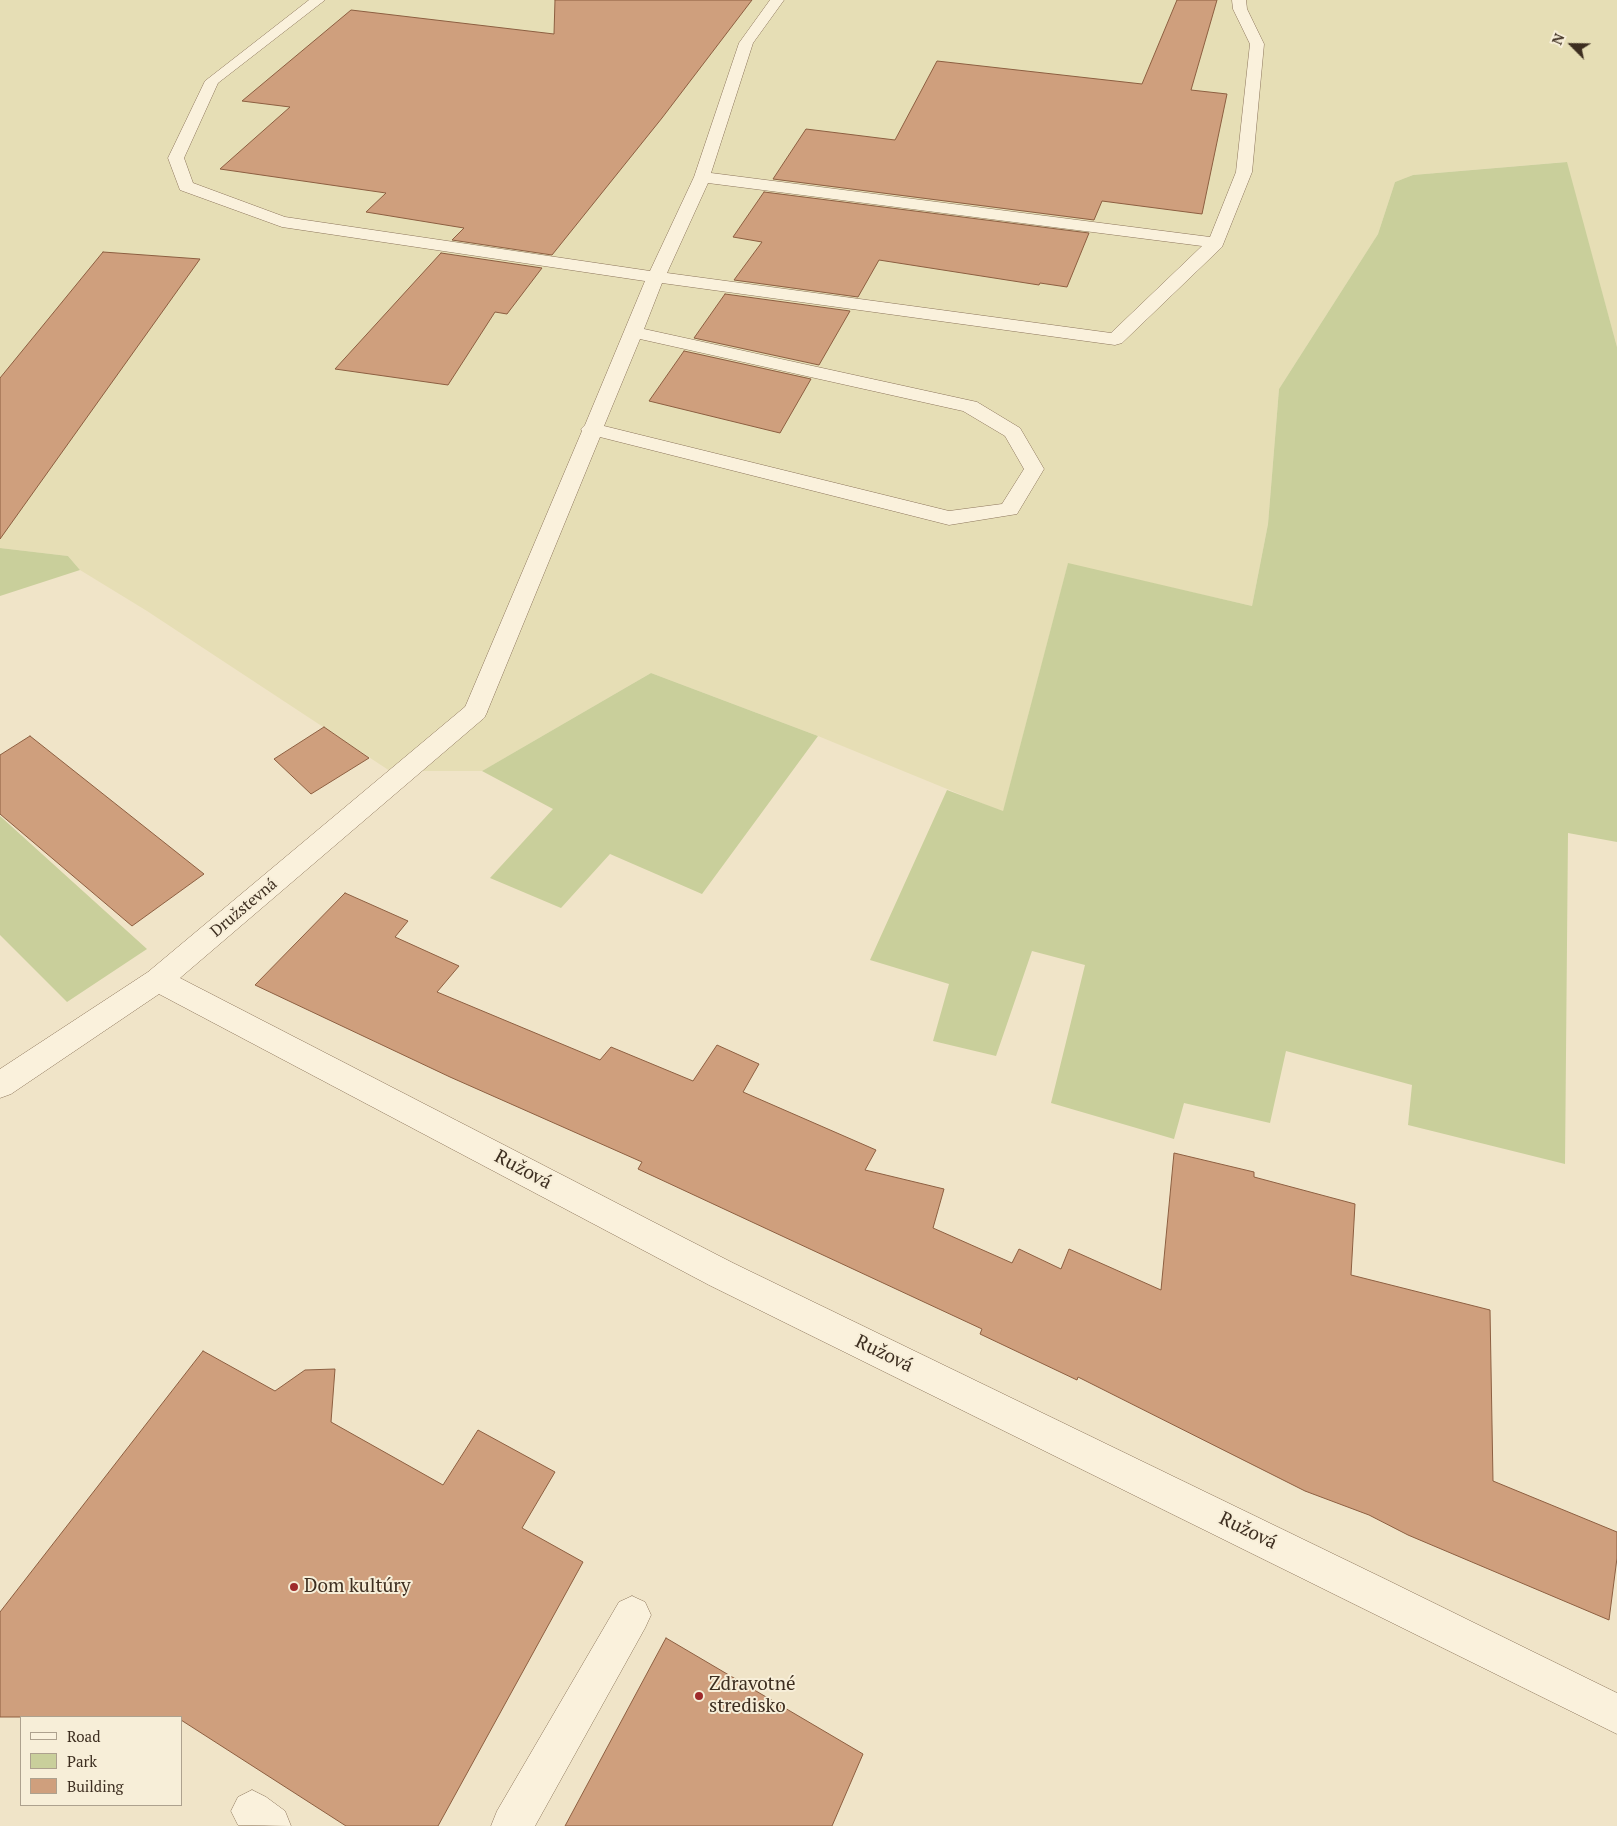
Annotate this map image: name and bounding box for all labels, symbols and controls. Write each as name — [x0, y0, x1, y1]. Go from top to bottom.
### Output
north arrow — [1547, 20, 1597, 70]
text: N — [1547, 30, 1569, 48]
street label: Družstevná — [207, 875, 281, 941]
street label: Ružová — [491, 1146, 555, 1194]
street label: Ružová — [851, 1330, 917, 1378]
street label: Ružová — [1215, 1507, 1281, 1555]
place label: Dom kultúry — [304, 1576, 411, 1598]
marker: Dom kultúry — [288, 1581, 300, 1593]
place label: Zdravotné stredisko — [709, 1674, 796, 1718]
marker: Zdravotné stredisko — [693, 1690, 705, 1702]
legend — [20, 1716, 182, 1806]
text: Road — [67, 1726, 100, 1746]
text: Park — [67, 1751, 97, 1771]
text: Building — [67, 1776, 124, 1796]

